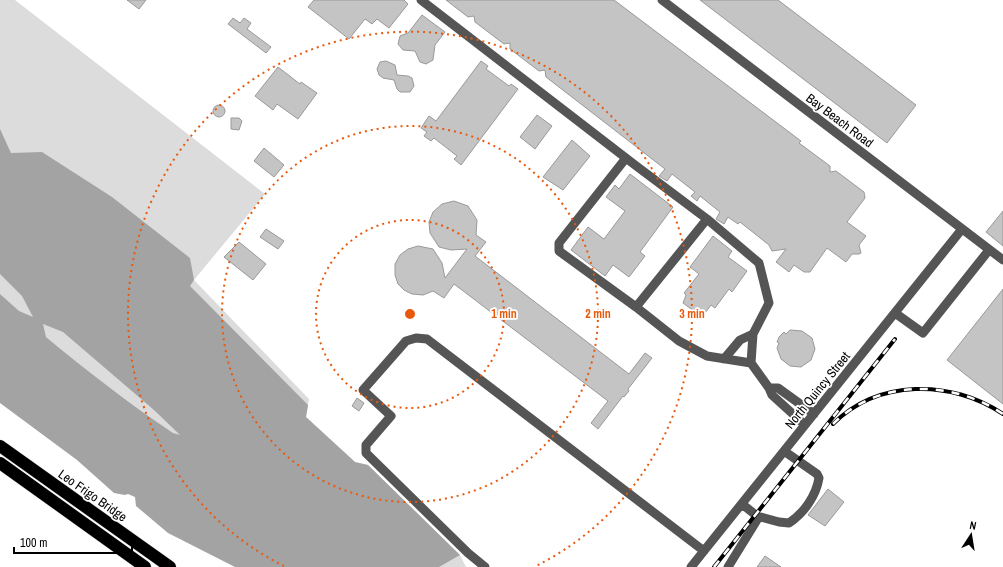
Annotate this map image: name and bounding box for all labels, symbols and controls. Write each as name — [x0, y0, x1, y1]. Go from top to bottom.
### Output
street label: Bay Beach Road — [803, 90, 877, 151]
text: 1 min — [491, 306, 517, 322]
text: 2 min — [585, 306, 611, 322]
text: 3 min — [679, 306, 705, 322]
centre of rings — [403, 307, 417, 321]
street label: North Quincy Street — [781, 348, 854, 432]
street label: Leo Frigo Bridge — [55, 465, 130, 525]
north arrow — [951, 515, 991, 555]
text: N — [968, 518, 978, 533]
scale bar — [14, 529, 132, 555]
text: 100 m — [20, 535, 47, 551]

